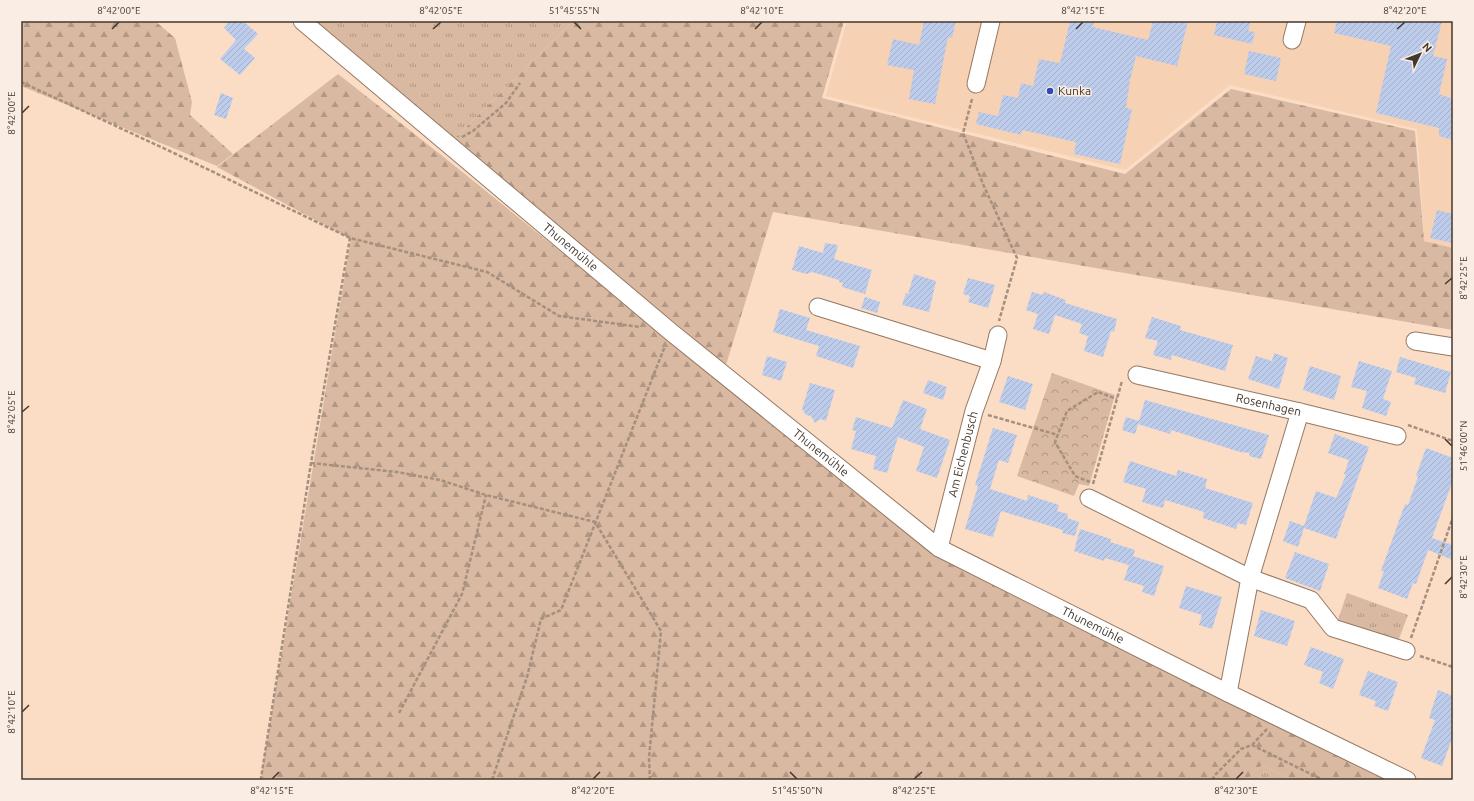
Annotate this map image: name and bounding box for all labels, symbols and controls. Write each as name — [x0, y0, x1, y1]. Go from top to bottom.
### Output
text: 8°42'00"E — [97, 5, 141, 16]
text: 8°42'05"E — [419, 5, 463, 16]
text: 51°45'55"N — [549, 5, 599, 16]
text: 8°42'10"E — [740, 5, 784, 16]
text: 8°42'15"E — [1061, 5, 1105, 16]
text: 8°42'20"E — [1383, 5, 1427, 16]
north arrow — [1400, 34, 1440, 74]
text: N — [1420, 40, 1435, 54]
place label: Kunka — [1058, 84, 1091, 97]
marker: Kunka — [1045, 86, 1055, 96]
text: 8°42'00"E — [6, 91, 17, 135]
street label: Thunemühle — [541, 220, 601, 274]
text: 8°42'25"E — [1458, 256, 1469, 300]
text: 8°42'05"E — [6, 390, 17, 434]
street label: Rosenhagen — [1235, 391, 1303, 418]
street label: Am Eichenbusch — [945, 410, 980, 498]
text: 51°46'00"N — [1458, 421, 1469, 471]
street label: Thunemühle — [791, 426, 852, 479]
text: 8°42'30"E — [1458, 555, 1469, 599]
street label: Thunemühle — [1060, 604, 1126, 646]
text: 8°42'10"E — [6, 690, 17, 734]
text: 8°42'15"E — [250, 785, 294, 796]
text: 8°42'20"E — [571, 785, 615, 796]
text: 51°45'50"N — [772, 785, 822, 796]
text: 8°42'25"E — [892, 785, 936, 796]
text: 8°42'30"E — [1214, 785, 1258, 796]

